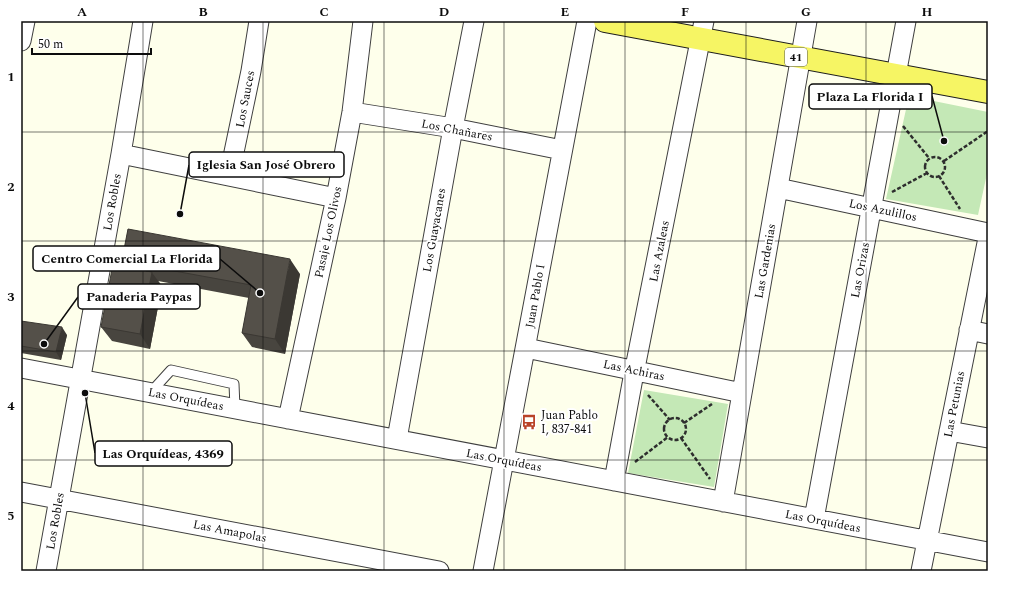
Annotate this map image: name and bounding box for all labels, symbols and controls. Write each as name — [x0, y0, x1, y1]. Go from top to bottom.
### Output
text: A — [77, 2, 87, 22]
text: B — [198, 2, 208, 22]
text: C — [319, 2, 329, 22]
text: D — [439, 2, 449, 22]
text: E — [561, 2, 570, 22]
text: F — [681, 2, 689, 22]
text: G — [801, 2, 811, 22]
text: H — [922, 2, 933, 22]
scale bar — [32, 30, 151, 56]
text: 50 m — [38, 35, 63, 54]
road number: 41 — [785, 48, 807, 66]
text: 1 — [7, 67, 15, 87]
street label: Los Sauces — [231, 69, 260, 129]
callout: Plaza La Florida I — [809, 84, 932, 109]
text: Plaza La Florida I — [817, 87, 923, 107]
street label: Los Chañares — [420, 114, 494, 147]
callout: Iglesia San José Obrero — [189, 152, 344, 177]
text: Iglesia San José Obrero — [197, 155, 335, 175]
street label: Los Robles — [98, 172, 127, 232]
text: 2 — [7, 177, 15, 197]
street label: Pasaje Los Olivos — [309, 184, 348, 280]
street label: Los Guayacanes — [418, 186, 451, 274]
street label: Los Azulillos — [847, 194, 919, 227]
street label: Las Azaleas — [644, 219, 675, 284]
street label: Las Gardenias — [750, 222, 781, 300]
street label: Las Orizas — [846, 240, 875, 300]
callout: Centro Comercial La Florida — [33, 246, 220, 271]
text: Centro Comercial La Florida — [41, 249, 213, 269]
street label: Juan Pablo I — [521, 263, 550, 330]
callout: Panaderia Paypas — [78, 284, 200, 309]
text: 3 — [7, 287, 15, 307]
text: Panaderia Paypas — [86, 287, 192, 307]
street label: Las Achiras — [601, 355, 667, 386]
street label: Las Petunias — [939, 369, 970, 439]
street label: Las Orquídeas — [146, 383, 225, 416]
text: 4 — [7, 396, 15, 416]
place label: Juan Pablo I, 837-841 — [541, 406, 598, 439]
bus stop icon: Juan Pablo I, 837-841 — [520, 413, 538, 431]
callout: Las Orquídeas, 4369 — [95, 441, 232, 466]
text: Las Orquídeas, 4369 — [102, 444, 224, 464]
street label: Las Orquídeas — [464, 444, 543, 477]
street label: Los Robles — [41, 491, 70, 551]
street label: Las Orquídeas — [783, 505, 862, 538]
text: 5 — [7, 506, 15, 526]
street label: Las Amapolas — [191, 515, 268, 548]

